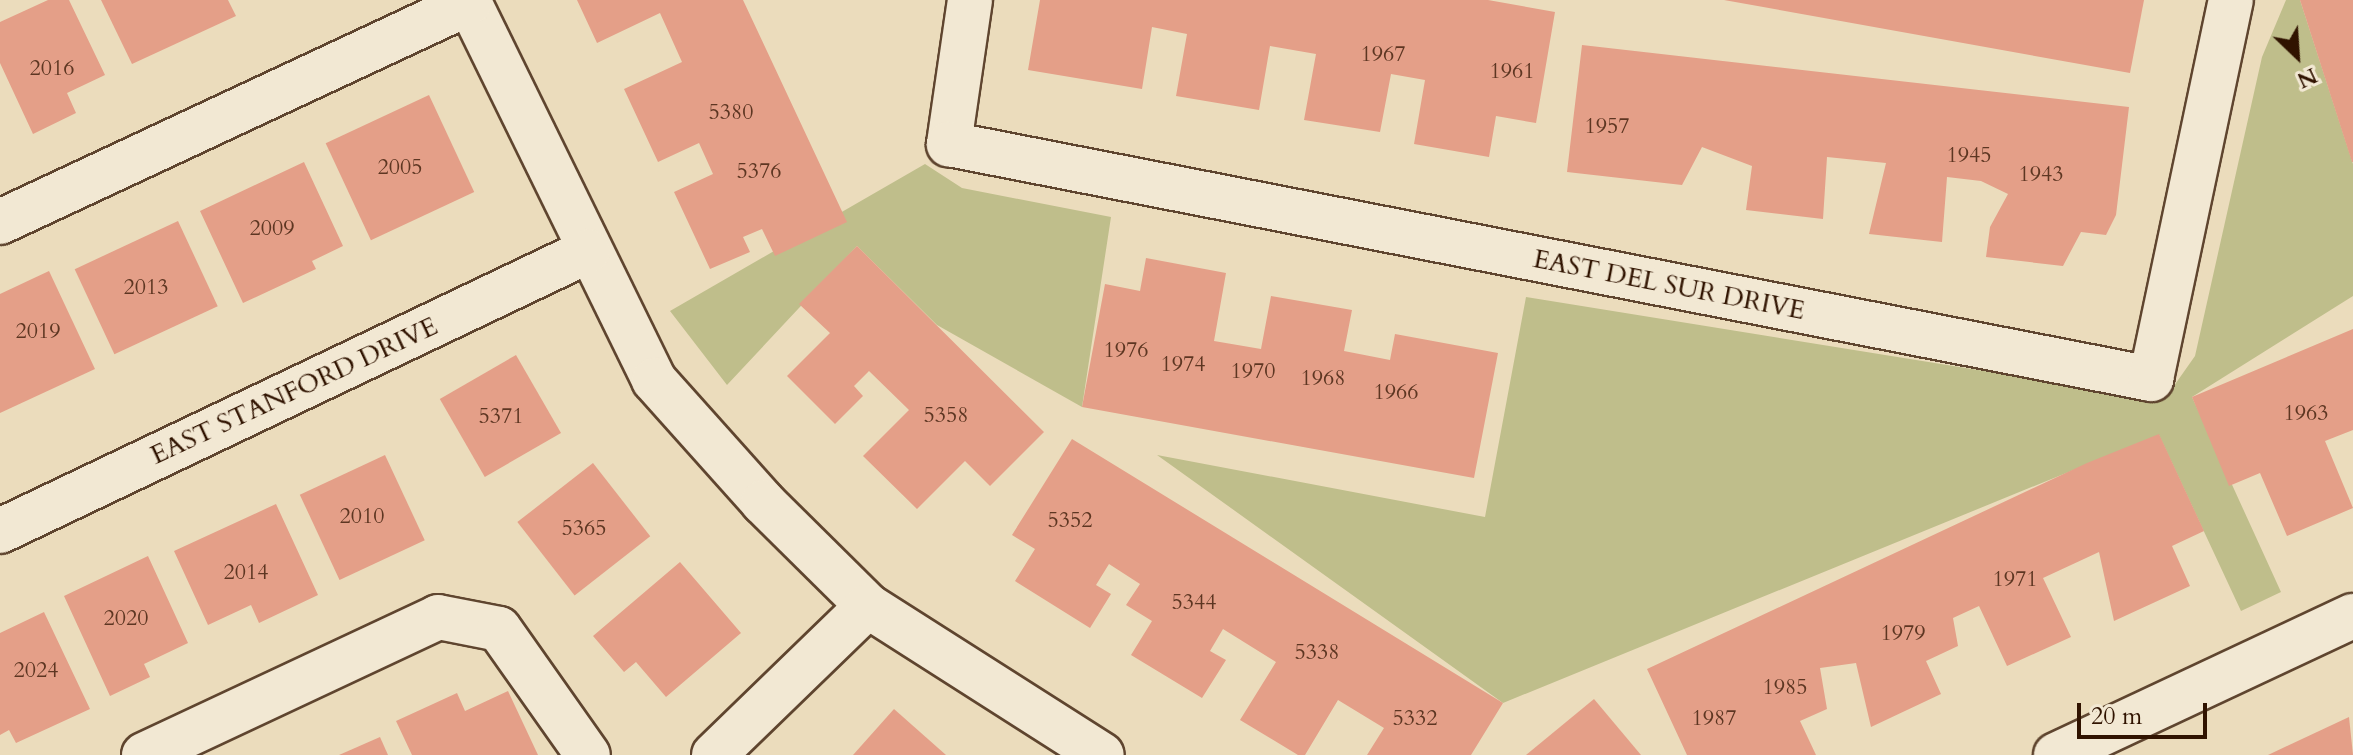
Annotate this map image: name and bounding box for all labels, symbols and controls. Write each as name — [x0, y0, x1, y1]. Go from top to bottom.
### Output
north arrow — [2257, 16, 2337, 96]
house number: 1967 — [1360, 42, 1406, 68]
house number: 2016 — [29, 56, 75, 82]
house number: 1961 — [1489, 59, 1535, 85]
text: N — [2292, 60, 2322, 95]
house number: 5380 — [708, 100, 754, 126]
house number: 1957 — [1584, 114, 1630, 140]
house number: 1945 — [1946, 143, 1992, 169]
house number: 2005 — [377, 155, 423, 181]
house number: 5376 — [736, 159, 782, 185]
house number: 1943 — [2018, 162, 2064, 188]
house number: 2009 — [249, 216, 295, 242]
street label: EAST DEL SUR DRIVE — [1531, 243, 1807, 327]
house number: 2013 — [123, 275, 169, 301]
street label: EAST STANFORD DRIVE — [146, 311, 442, 471]
house number: 2019 — [15, 319, 61, 345]
house number: 1976 — [1103, 338, 1149, 364]
house number: 1974 — [1160, 352, 1206, 378]
house number: 1970 — [1230, 359, 1276, 385]
house number: 1968 — [1300, 366, 1346, 392]
house number: 1966 — [1373, 380, 1419, 406]
house number: 1963 — [2283, 401, 2329, 427]
house number: 5358 — [923, 403, 969, 429]
house number: 5371 — [478, 404, 524, 430]
house number: 2010 — [339, 504, 385, 530]
house number: 5352 — [1047, 508, 1093, 534]
house number: 5365 — [561, 516, 607, 542]
house number: 2014 — [223, 560, 269, 586]
house number: 1971 — [1992, 567, 2038, 593]
house number: 5344 — [1171, 590, 1217, 616]
house number: 2020 — [103, 606, 149, 632]
house number: 1979 — [1880, 621, 1926, 647]
house number: 5338 — [1294, 640, 1340, 666]
house number: 2024 — [13, 658, 59, 684]
house number: 1985 — [1762, 675, 1808, 701]
scale bar — [2081, 687, 2211, 737]
text: 20 m — [2091, 700, 2142, 733]
house number: 5332 — [1392, 706, 1438, 732]
house number: 1987 — [1691, 706, 1737, 732]

